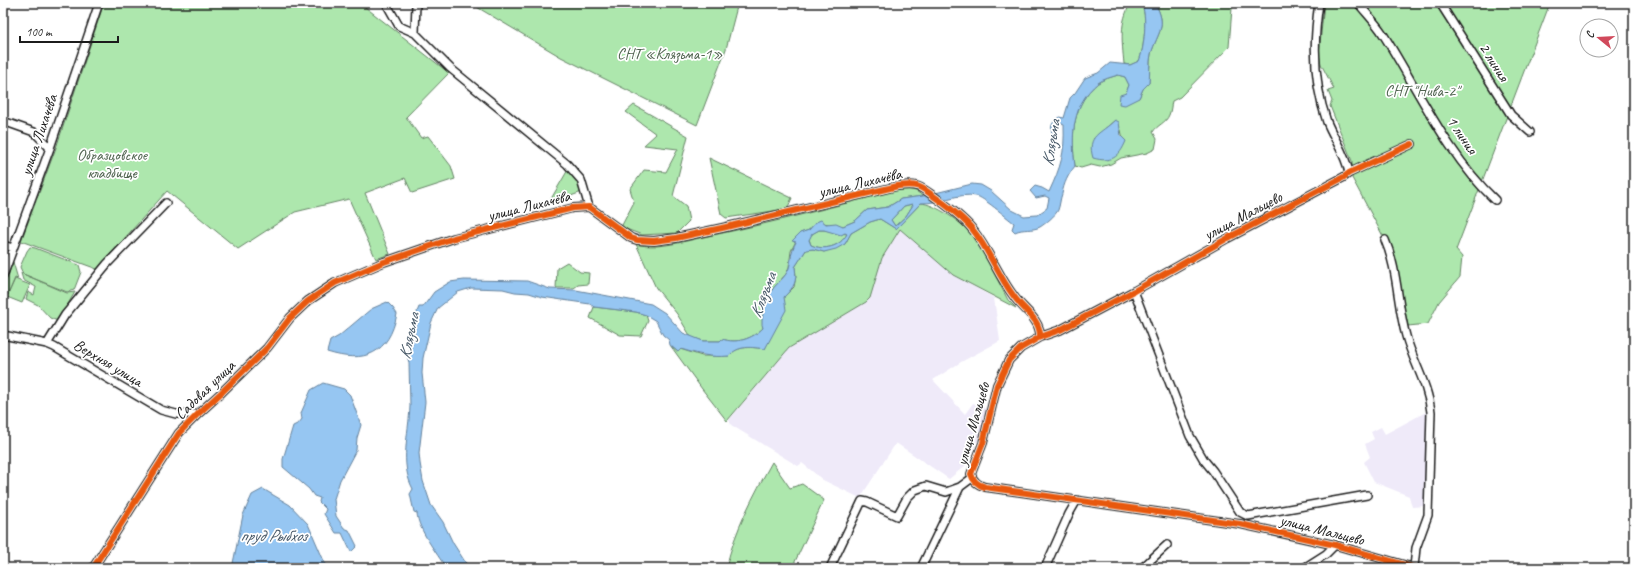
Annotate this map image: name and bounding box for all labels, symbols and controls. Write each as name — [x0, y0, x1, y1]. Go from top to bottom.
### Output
scale bar — [20, 18, 118, 44]
north arrow — [1579, 18, 1619, 58]
text: 100 m — [26, 24, 53, 40]
text: С — [1582, 29, 1597, 40]
street label: 2 линия — [1474, 39, 1514, 86]
park label: СНТ «Клязьма-1» — [617, 44, 723, 64]
park label: СНТ "Нива-2" — [1385, 81, 1462, 101]
street label: улица Лихачёва — [15, 91, 63, 179]
street label: 1 линия — [1442, 112, 1483, 159]
water label: Клязьма — [1037, 116, 1065, 168]
park label: Образцовское кладбище — [77, 145, 149, 183]
street label: улица Лихачёва — [816, 164, 904, 202]
street label: улица Лихачёва — [485, 186, 573, 226]
street label: улица Мальцево — [1200, 186, 1287, 245]
water label: Клязьма — [745, 267, 782, 320]
water label: Клязьма — [394, 309, 425, 361]
street label: Верхняя улица — [70, 335, 147, 392]
street label: Садовая улица — [170, 355, 240, 424]
street label: улица Мальцево — [951, 379, 995, 469]
street label: улица Мальцево — [1277, 510, 1367, 550]
water label: пруд Рыбхоз — [240, 525, 309, 546]

